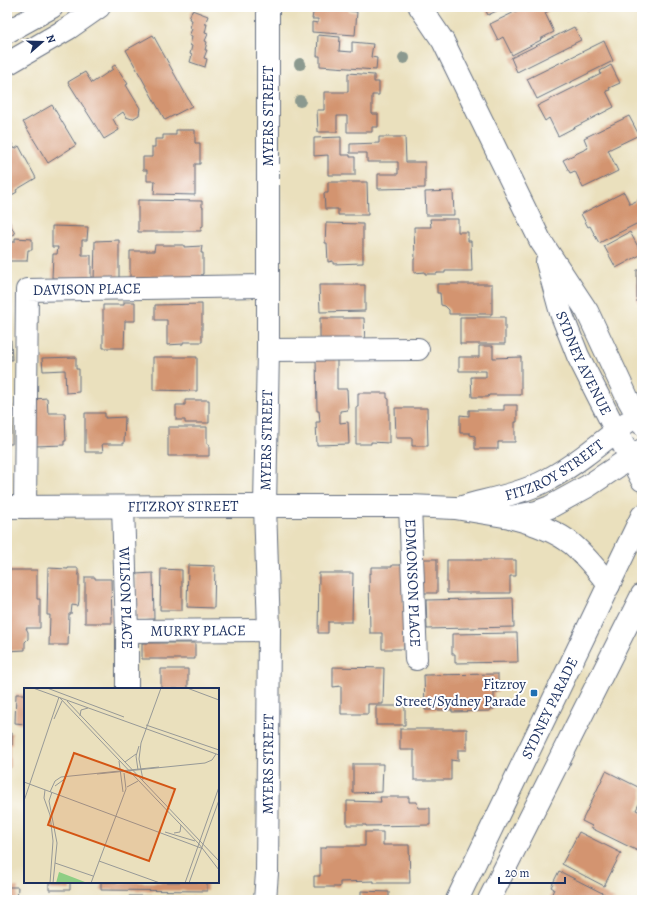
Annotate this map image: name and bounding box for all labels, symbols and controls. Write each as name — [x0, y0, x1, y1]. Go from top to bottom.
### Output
north arrow — [22, 22, 62, 62]
text: N — [43, 32, 59, 45]
street label: MYERS STREET — [258, 65, 278, 166]
street label: DAVISON PLACE — [33, 278, 141, 300]
street label: SYDNEY AVENUE — [551, 308, 616, 419]
street label: MYERS STREET — [255, 389, 277, 491]
street label: FITZROY STREET — [502, 434, 608, 505]
street label: FITZROY STREET — [127, 496, 239, 516]
street label: EDMONSON PLACE — [401, 518, 426, 648]
street label: WILSON PLACE — [114, 546, 137, 649]
street label: MURRY PLACE — [150, 620, 246, 641]
street label: SYDNEY PARADE — [516, 654, 583, 762]
place label: Fitzroy Street/Sydney Parade — [395, 674, 526, 711]
inset map — [24, 688, 219, 883]
marker: Fitzroy Street/Sydney Parade — [529, 688, 539, 698]
street label: MYERS STREET — [257, 713, 278, 815]
scale bar — [499, 859, 565, 885]
text: 20 m — [505, 865, 529, 881]

